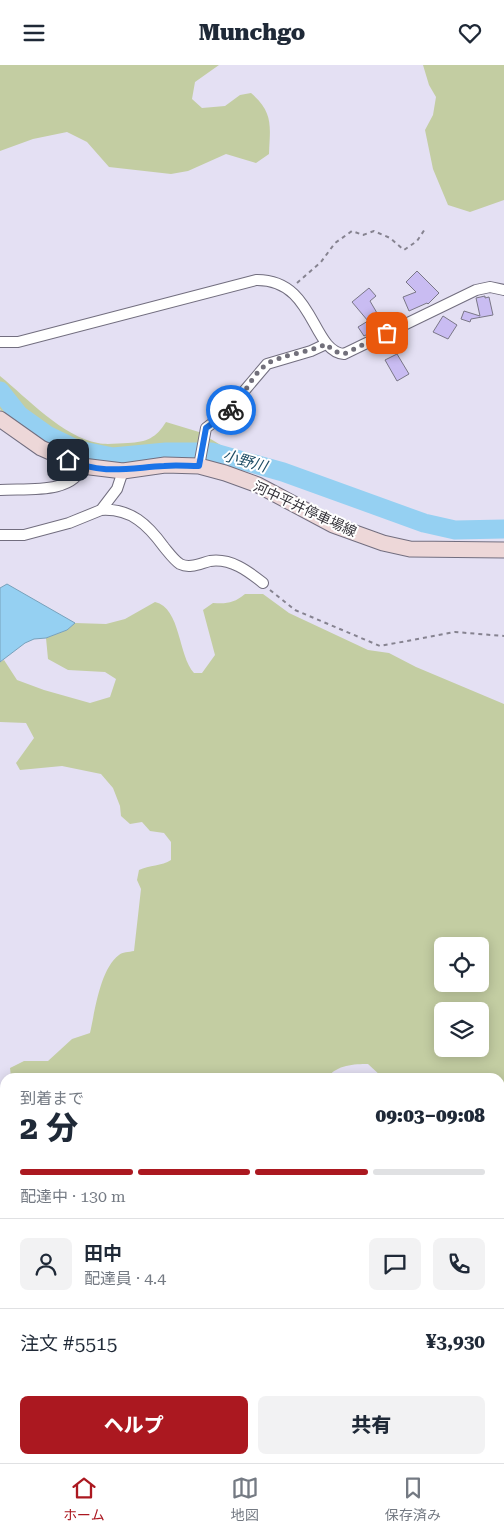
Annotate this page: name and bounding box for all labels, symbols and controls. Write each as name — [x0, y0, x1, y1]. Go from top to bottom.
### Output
icon: menu — [20, 19, 48, 47]
icon: heart — [456, 19, 484, 47]
text: Munchgo — [199, 20, 305, 45]
pin — [366, 312, 408, 354]
icon: bag — [373, 319, 401, 347]
courier — [206, 385, 256, 435]
icon: bike — [217, 396, 245, 424]
pin — [47, 439, 89, 481]
icon: home — [54, 446, 82, 474]
water label: 小野川 — [221, 446, 271, 476]
street label: 河中平井停車場線 — [251, 478, 359, 540]
map controls — [434, 937, 489, 1057]
button: locate — [434, 937, 489, 992]
button: layers — [434, 1002, 489, 1057]
text: 到着まで — [20, 1089, 84, 1108]
text: 09:03–09:08 — [376, 1104, 485, 1127]
text: 2 分 — [20, 1109, 78, 1147]
text: 配達中 · 130 m — [20, 1187, 126, 1206]
button: person — [20, 1238, 72, 1290]
button: chat — [369, 1238, 421, 1290]
button: phone — [433, 1238, 485, 1290]
text: 田中 — [84, 1242, 122, 1265]
text: 配達員 · 4.4 — [84, 1269, 166, 1288]
text: ¥3,930 — [426, 1330, 485, 1353]
text: 注文 #5515 — [20, 1332, 117, 1355]
button: ヘルプ — [20, 1396, 248, 1454]
button: 共有 — [258, 1396, 485, 1454]
tab: ホーム — [63, 1474, 105, 1524]
tab: 地図 — [231, 1474, 259, 1524]
tab: 保存済み — [385, 1474, 441, 1524]

